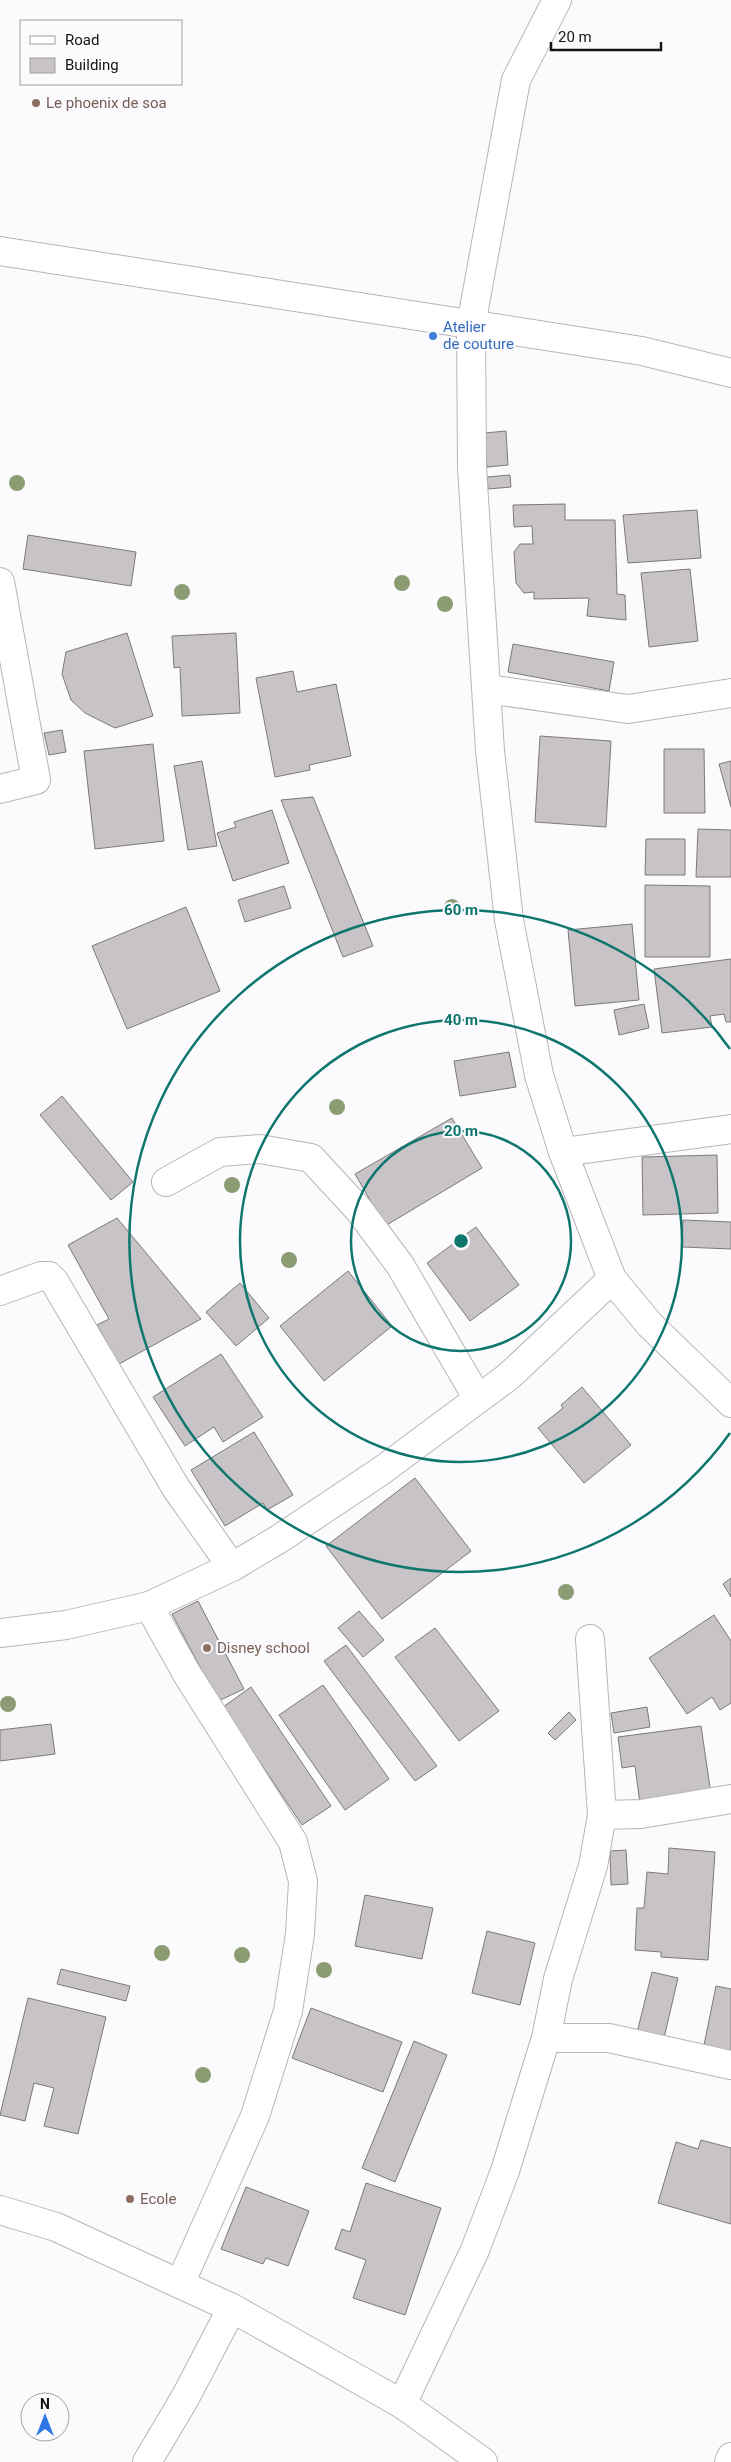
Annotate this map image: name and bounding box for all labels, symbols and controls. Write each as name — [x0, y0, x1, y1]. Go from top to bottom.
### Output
legend — [20, 20, 182, 85]
scale bar — [551, 20, 661, 52]
text: 20 m — [558, 28, 592, 46]
text: Road — [65, 31, 99, 49]
text: Building — [65, 56, 119, 74]
place label: Le phoenix de soa — [46, 94, 167, 112]
marker: Le phoenix de soa — [30, 97, 42, 109]
place label: Atelier de couture — [443, 318, 514, 353]
marker: Atelier de couture — [427, 330, 439, 342]
text: 60 m — [444, 901, 478, 919]
text: 40 m — [444, 1011, 478, 1029]
text: 20 m — [444, 1122, 478, 1140]
centre of rings — [452, 1232, 470, 1250]
place label: Disney school — [217, 1639, 310, 1657]
marker: Disney school — [201, 1642, 213, 1654]
place label: Ecole — [140, 2190, 176, 2208]
marker: Ecole — [124, 2193, 136, 2205]
north arrow — [20, 2392, 70, 2442]
text: N — [40, 2396, 50, 2412]

